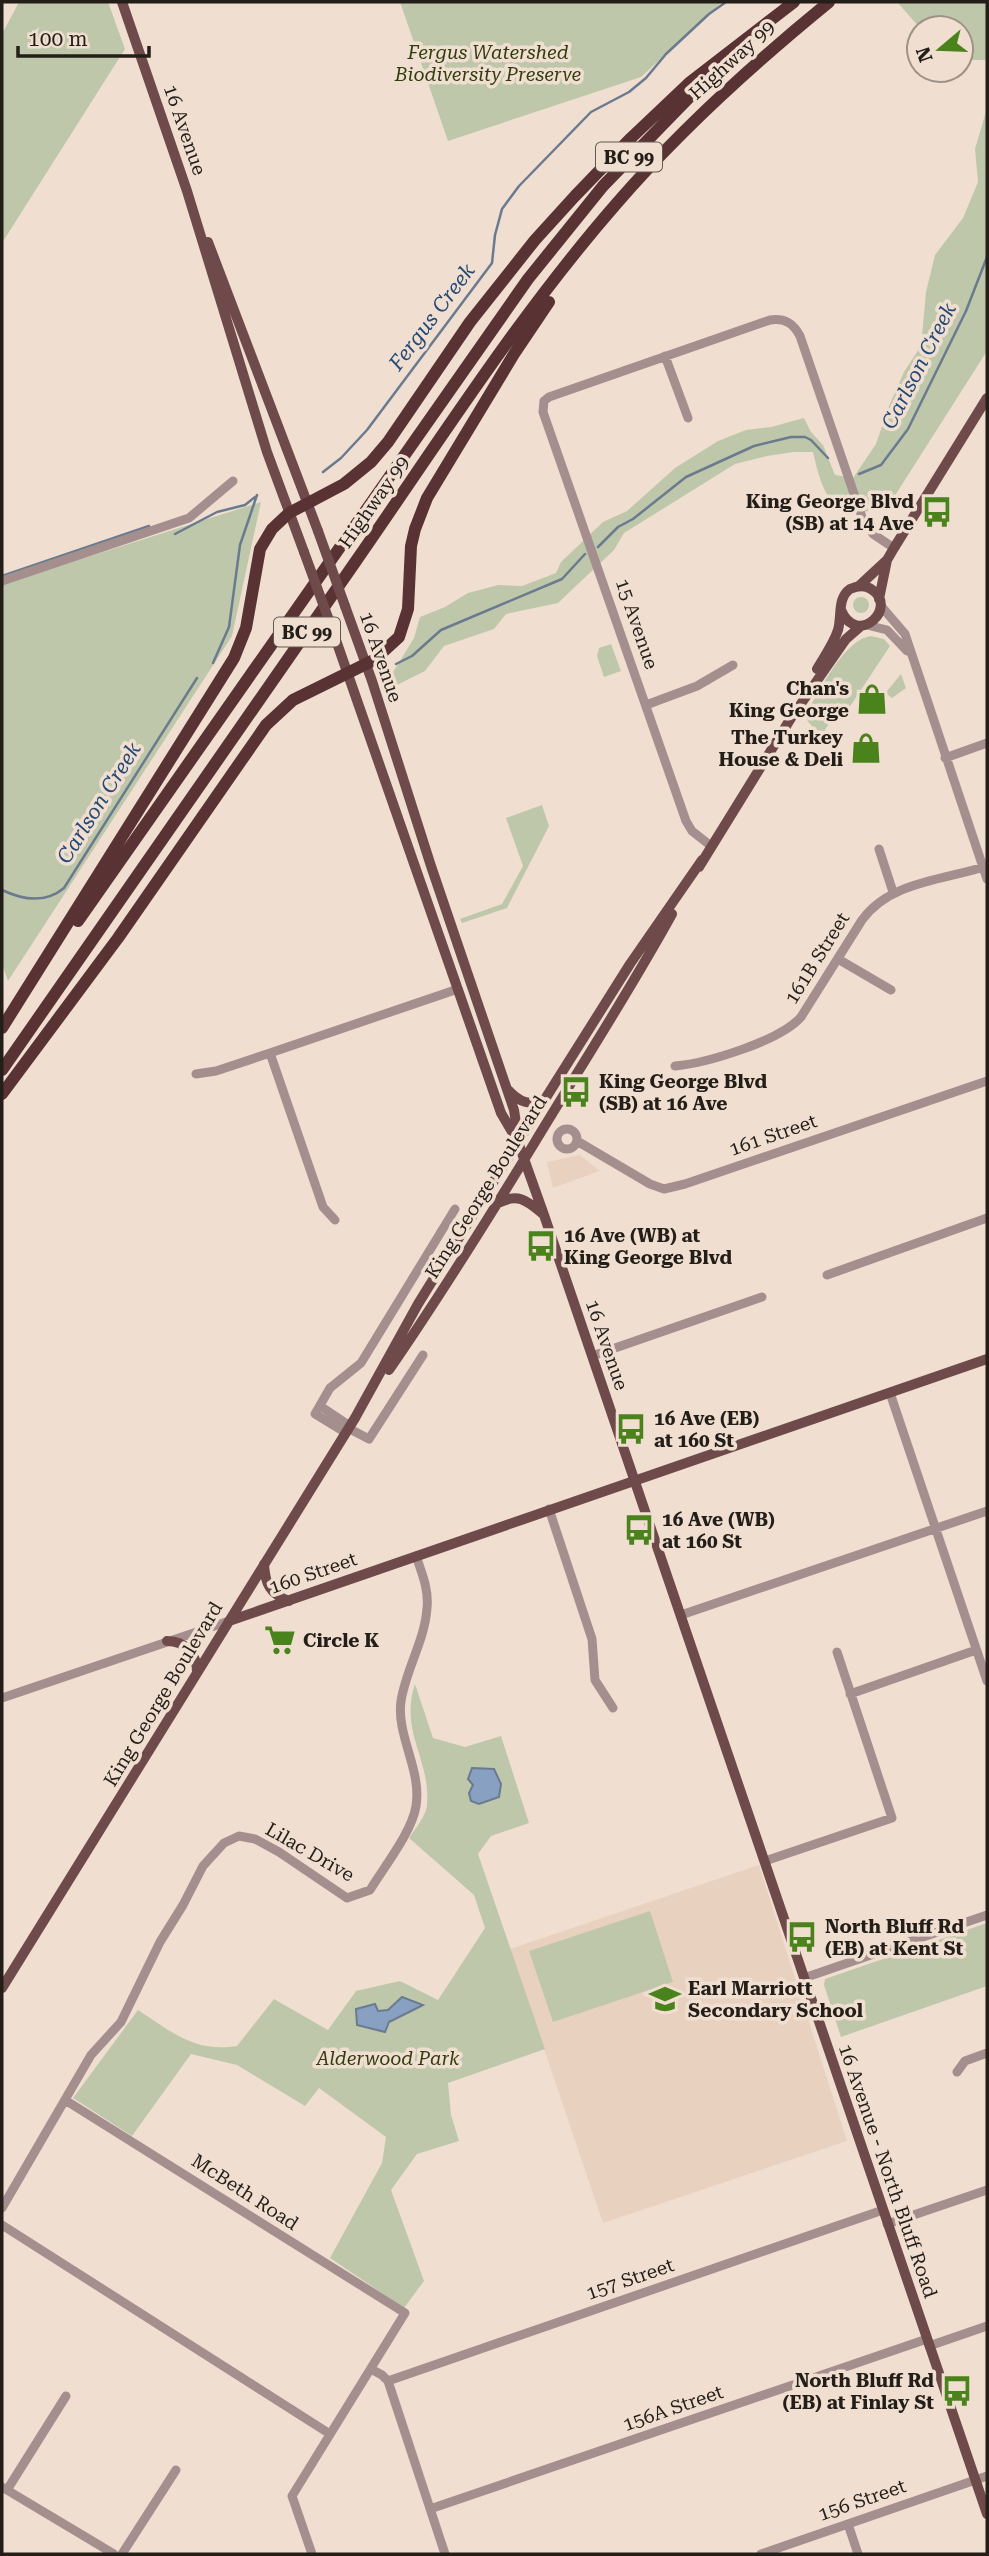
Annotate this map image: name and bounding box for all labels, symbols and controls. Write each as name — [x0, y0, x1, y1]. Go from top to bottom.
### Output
scale bar — [18, 14, 149, 58]
north arrow — [905, 14, 975, 84]
street label: Highway 99 — [684, 16, 780, 104]
text: 100 m — [28, 27, 88, 51]
park label: Fergus Watershed Biodiversity Preserve — [394, 41, 582, 86]
text: N — [911, 43, 938, 65]
street label: 16 Avenue — [159, 82, 211, 178]
road number: BC 99 — [596, 142, 662, 172]
water label: Fergus Creek — [383, 258, 480, 376]
water label: Carlson Creek — [877, 298, 961, 433]
street label: Highway 99 — [334, 451, 414, 553]
place label: King George Blvd (SB) at 14 Ave — [746, 490, 914, 535]
bus stop icon: King George Blvd (SB) at 14 Ave — [920, 495, 954, 529]
street label: 15 Avenue — [611, 576, 663, 672]
street label: 16 Avenue — [355, 609, 407, 705]
road number: BC 99 — [274, 618, 340, 646]
place label: Chan's King George — [729, 677, 849, 722]
shop icon: Chan's King George — [855, 682, 889, 716]
place label: The Turkey House & Deli — [718, 726, 844, 771]
shop icon: The Turkey House & Deli — [849, 731, 883, 765]
water label: Carlson Creek — [52, 738, 146, 868]
street label: 161B Street — [780, 908, 854, 1008]
place label: King George Blvd (SB) at 16 Ave — [599, 1070, 767, 1115]
bus stop icon: King George Blvd (SB) at 16 Ave — [559, 1075, 593, 1109]
street label: King George Boulevard — [420, 1091, 552, 1283]
street label: 161 Street — [726, 1109, 820, 1161]
place label: 16 Ave (WB) at King George Blvd — [564, 1224, 732, 1269]
bus stop icon: 16 Ave (WB) at King George Blvd — [524, 1229, 558, 1263]
street label: 16 Avenue — [581, 1297, 633, 1393]
place label: 16 Ave (EB) at 160 St — [654, 1407, 759, 1452]
bus stop icon: 16 Ave (EB) at 160 St — [614, 1412, 648, 1446]
place label: 16 Ave (WB) at 160 St — [662, 1508, 775, 1553]
bus stop icon: 16 Ave (WB) at 160 St — [622, 1513, 656, 1547]
street label: 160 Street — [266, 1547, 360, 1599]
street label: King George Boulevard — [99, 1597, 227, 1791]
supermarket icon: Circle K — [263, 1623, 297, 1657]
place label: Circle K — [303, 1629, 379, 1652]
street label: Lilac Drive — [261, 1817, 359, 1887]
place label: North Bluff Rd (EB) at Kent St — [825, 1915, 964, 1960]
bus stop icon: North Bluff Rd (EB) at Kent St — [785, 1920, 819, 1954]
place label: Earl Marriott Secondary School — [688, 1977, 863, 2022]
school or university icon: Earl Marriott Secondary School — [648, 1982, 682, 2016]
street label: 16 Avenue - North Bluff Road — [834, 2041, 942, 2301]
park label: Alderwood Park — [316, 2047, 460, 2070]
street label: McBeth Road — [187, 2149, 303, 2235]
street label: 157 Street — [583, 2253, 677, 2305]
place label: North Bluff Rd (EB) at Finlay St — [783, 2369, 934, 2414]
bus stop icon: North Bluff Rd (EB) at Finlay St — [940, 2374, 974, 2408]
street label: 156A Street — [620, 2380, 726, 2436]
street label: 156 Street — [815, 2474, 909, 2526]

